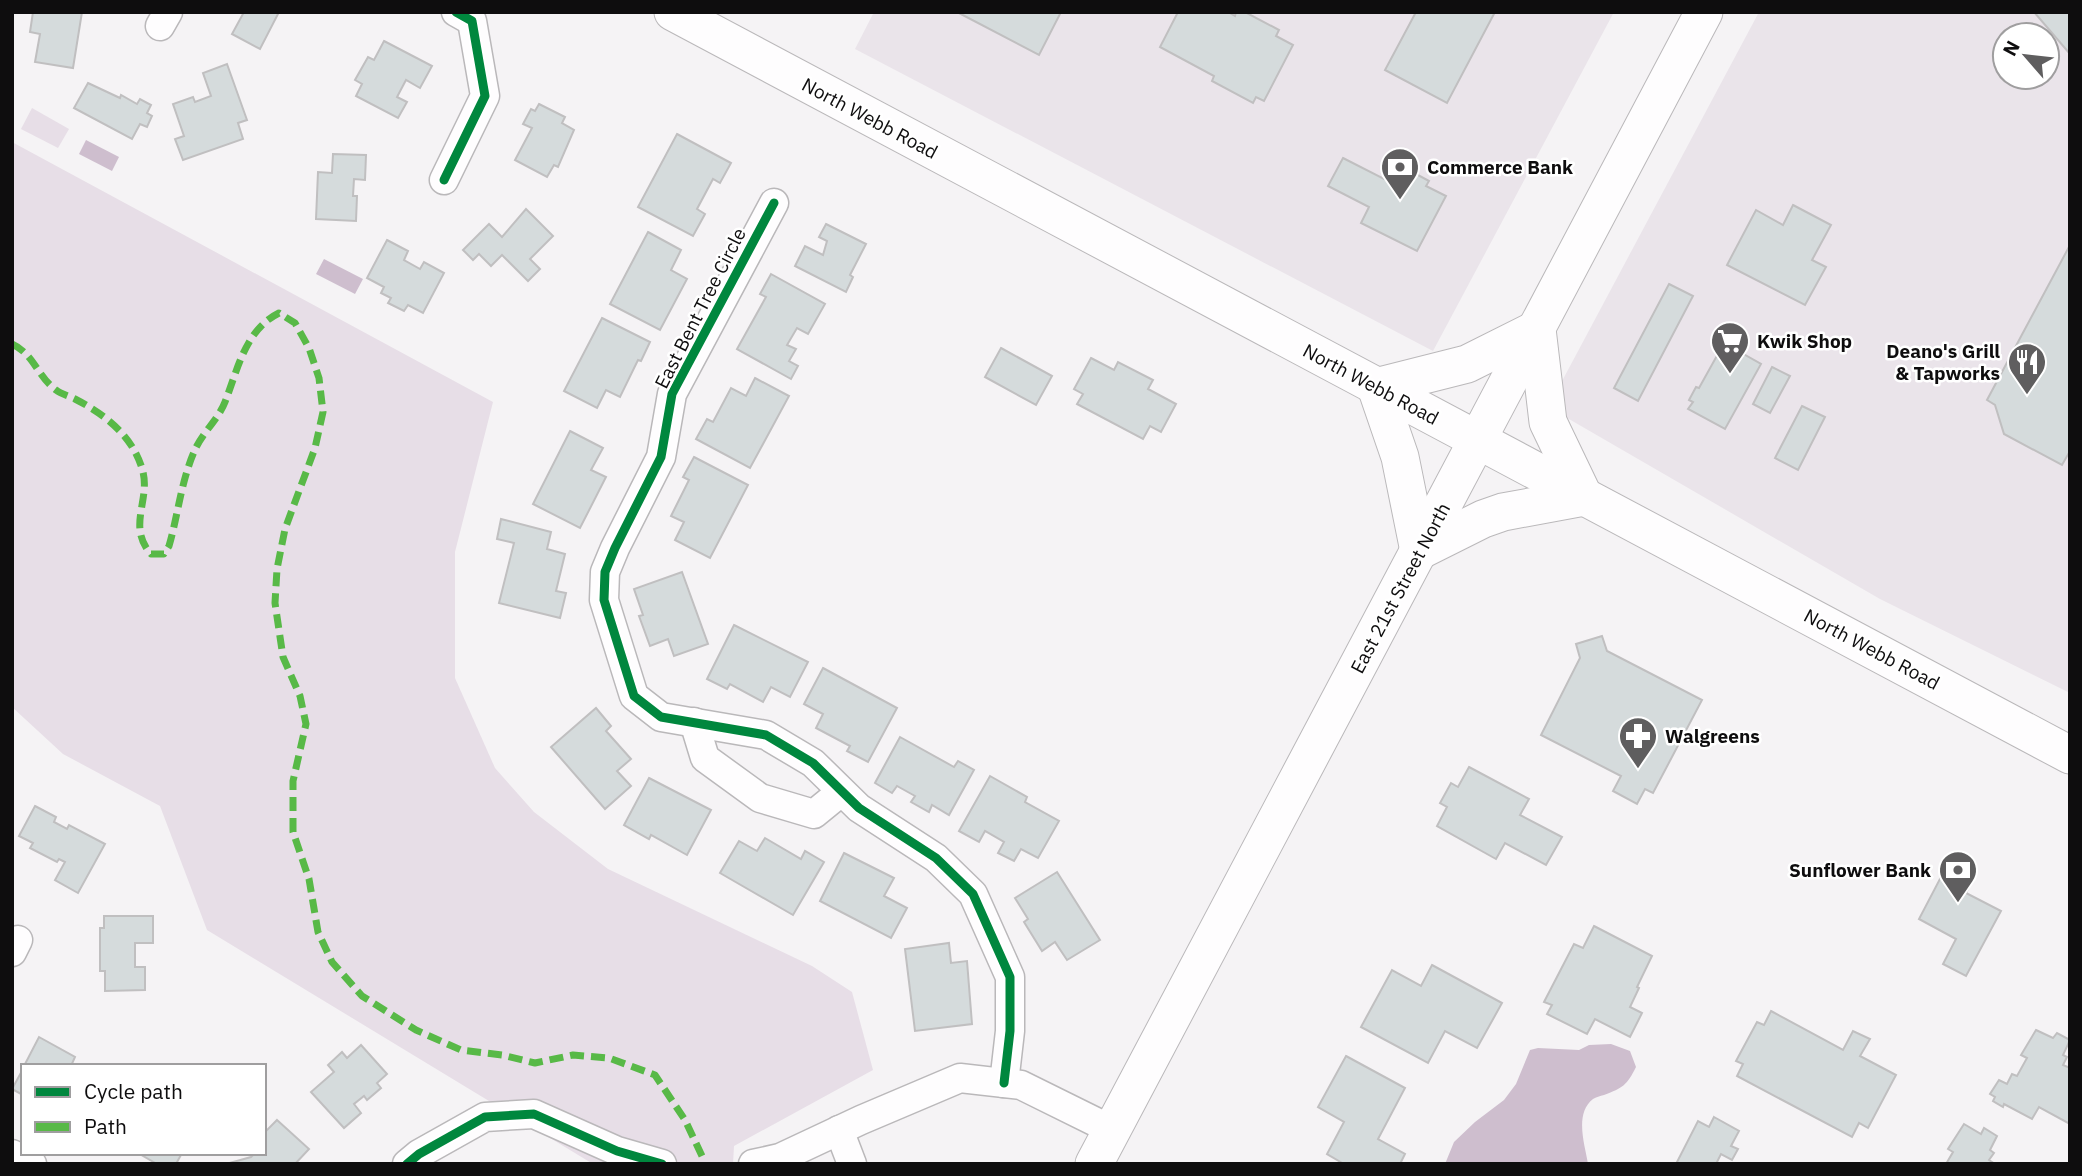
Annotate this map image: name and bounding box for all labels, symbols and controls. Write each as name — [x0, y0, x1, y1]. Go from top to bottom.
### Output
north arrow — [1991, 21, 2061, 91]
text: N — [1997, 36, 2025, 60]
street label: North Webb Road — [798, 72, 942, 164]
bank icon: Commerce Bank — [1379, 146, 1421, 201]
place label: Commerce Bank — [1427, 155, 1573, 179]
street label: East Bent Tree Circle — [649, 224, 751, 392]
supermarket icon: Kwik Shop — [1709, 320, 1751, 375]
place label: Kwik Shop — [1757, 329, 1852, 353]
street label: North Webb Road — [1299, 338, 1443, 430]
place label: Deano's Grill & Tapworks — [1886, 339, 2000, 385]
restaurant icon: Deano's Grill & Tapworks — [2006, 341, 2048, 396]
street label: East 21st Street North — [1345, 499, 1455, 677]
street label: North Webb Road — [1800, 603, 1944, 695]
pharmacy icon: Walgreens — [1617, 715, 1659, 770]
place label: Walgreens — [1665, 724, 1760, 748]
bank icon: Sunflower Bank — [1937, 849, 1979, 904]
place label: Sunflower Bank — [1789, 858, 1931, 882]
legend — [21, 1064, 266, 1155]
text: Cycle path — [84, 1077, 183, 1105]
text: Path — [84, 1112, 127, 1140]

